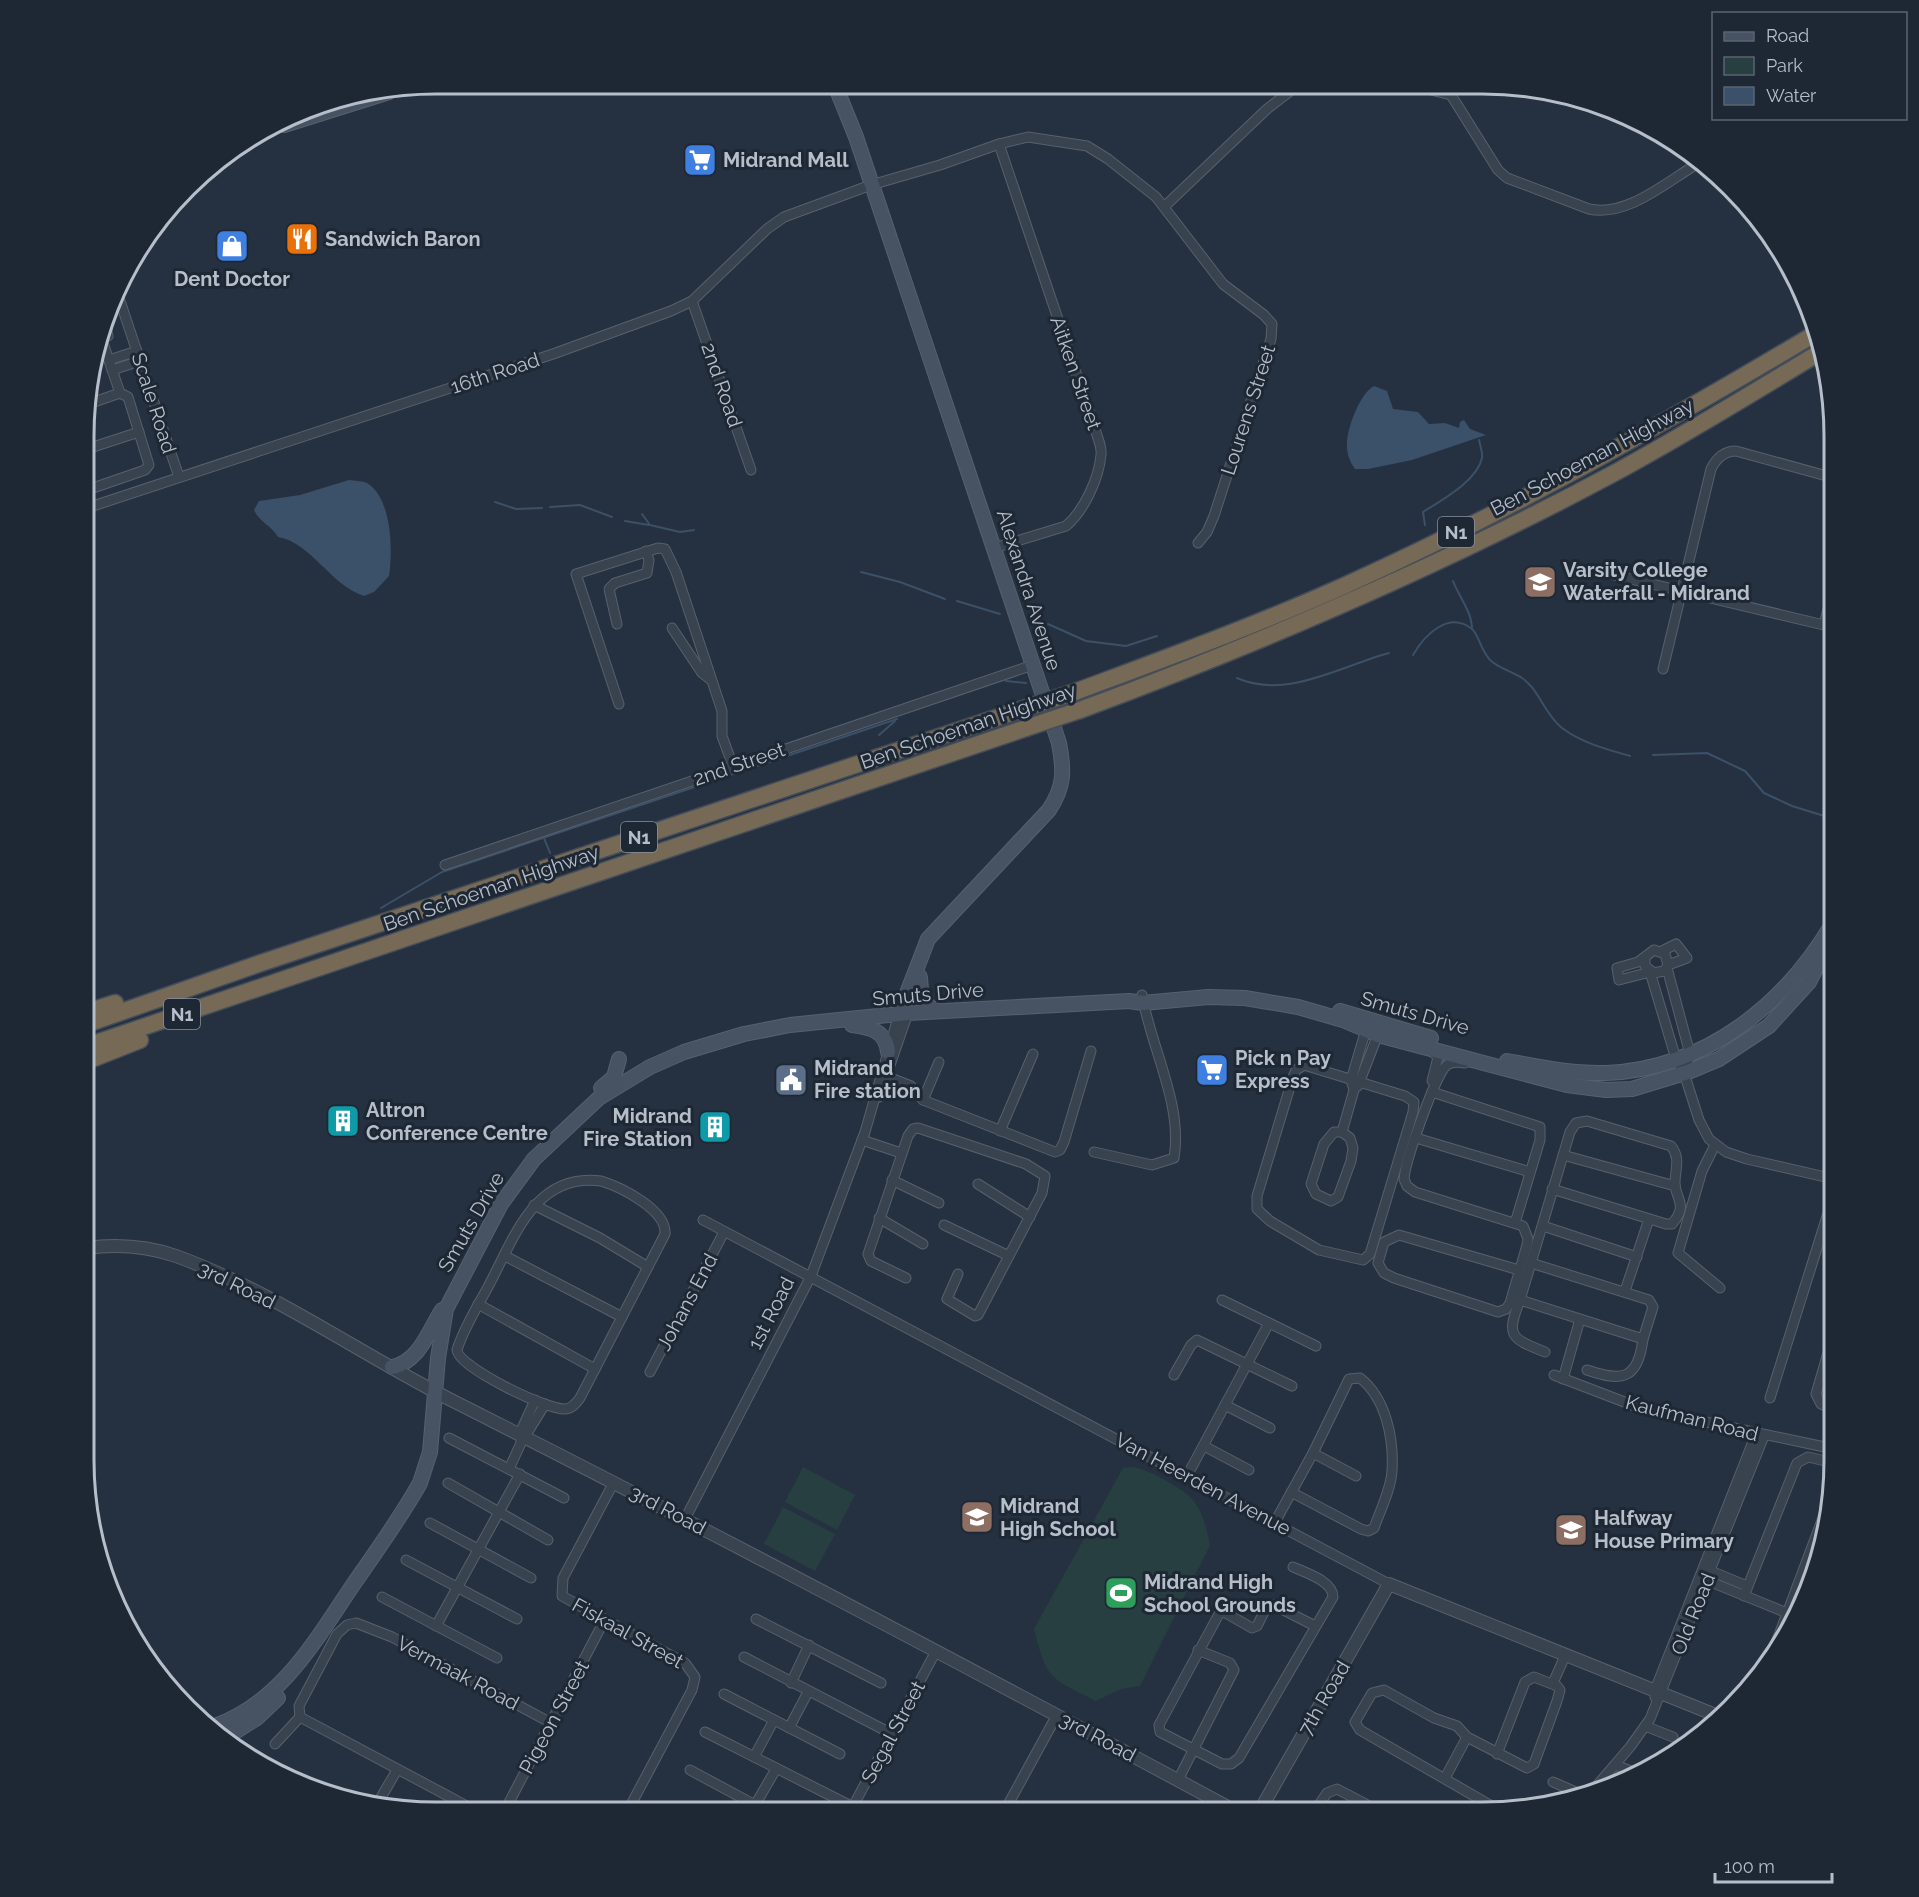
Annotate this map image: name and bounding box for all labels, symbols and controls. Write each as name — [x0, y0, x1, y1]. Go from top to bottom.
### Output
legend — [1712, 12, 1907, 120]
text: Road — [1766, 25, 1809, 46]
text: Park — [1766, 55, 1803, 76]
text: Water — [1766, 85, 1817, 106]
supermarket icon: Midrand Mall — [682, 142, 718, 178]
place label: Midrand Mall — [723, 148, 849, 172]
restaurant icon: Sandwich Baron — [284, 221, 320, 257]
place label: Sandwich Baron — [325, 227, 481, 251]
shop icon: Dent Doctor — [214, 228, 250, 264]
place label: Dent Doctor — [174, 267, 290, 291]
street label: Aitken Street — [1045, 313, 1107, 433]
street label: 2nd Road — [696, 340, 748, 430]
street label: Lourens Street — [1216, 342, 1280, 478]
street label: 16th Road — [448, 347, 542, 399]
street label: Scale Road — [126, 350, 182, 456]
street label: Ben Schoeman Highway — [1486, 393, 1698, 521]
street label: Alexandra Avenue — [992, 506, 1066, 674]
road number: N1 — [1438, 517, 1474, 547]
place label: Varsity College Waterfall - Midrand — [1563, 558, 1750, 605]
school or university icon: Varsity College Waterfall - Midrand — [1522, 564, 1558, 600]
street label: Ben Schoeman Highway — [857, 678, 1079, 774]
street label: 2nd Street — [690, 737, 788, 791]
road number: N1 — [621, 822, 657, 852]
street label: Ben Schoeman Highway — [380, 840, 602, 936]
street label: Smuts Drive — [871, 977, 985, 1011]
street label: Smuts Drive — [1358, 986, 1472, 1040]
road number: N1 — [164, 999, 200, 1029]
place label: Pick n Pay Express — [1235, 1046, 1331, 1093]
supermarket icon: Pick n Pay Express — [1194, 1052, 1230, 1088]
place label: Midrand Fire station — [814, 1056, 921, 1103]
public building icon: Midrand Fire station — [773, 1062, 809, 1098]
place label: Altron Conference Centre — [366, 1098, 548, 1145]
building icon: Altron Conference Centre — [325, 1103, 361, 1139]
place label: Midrand Fire Station — [583, 1104, 692, 1151]
building icon: Midrand Fire Station — [697, 1109, 733, 1145]
street label: Smuts Drive — [433, 1167, 509, 1276]
street label: Johans End — [651, 1249, 723, 1355]
street label: 3rd Road — [194, 1256, 280, 1314]
street label: 1st Road — [743, 1273, 799, 1353]
street label: Kaufman Road — [1623, 1390, 1761, 1446]
street label: Van Heerden Avenue — [1111, 1428, 1295, 1541]
street label: 3rd Road — [626, 1480, 710, 1540]
place label: Midrand High School — [1000, 1494, 1116, 1541]
school or university icon: Midrand High School — [959, 1499, 995, 1535]
place label: Halfway House Primary — [1594, 1506, 1734, 1553]
school or university icon: Halfway House Primary — [1553, 1512, 1589, 1548]
place label: Midrand High School Grounds — [1144, 1570, 1296, 1617]
street label: Old Road — [1666, 1570, 1720, 1658]
sports icon: Midrand High School Grounds — [1103, 1575, 1139, 1611]
street label: Fiskaal Street — [568, 1593, 688, 1674]
street label: Vermaak Road — [393, 1631, 523, 1715]
street label: Pigeon Street — [514, 1656, 594, 1778]
street label: 7th Road — [1293, 1656, 1355, 1740]
street label: Segal Street — [856, 1676, 930, 1787]
street label: 3rd Road — [1056, 1707, 1140, 1767]
scale bar — [1715, 1846, 1832, 1884]
text: 100 m — [1724, 1856, 1775, 1877]

